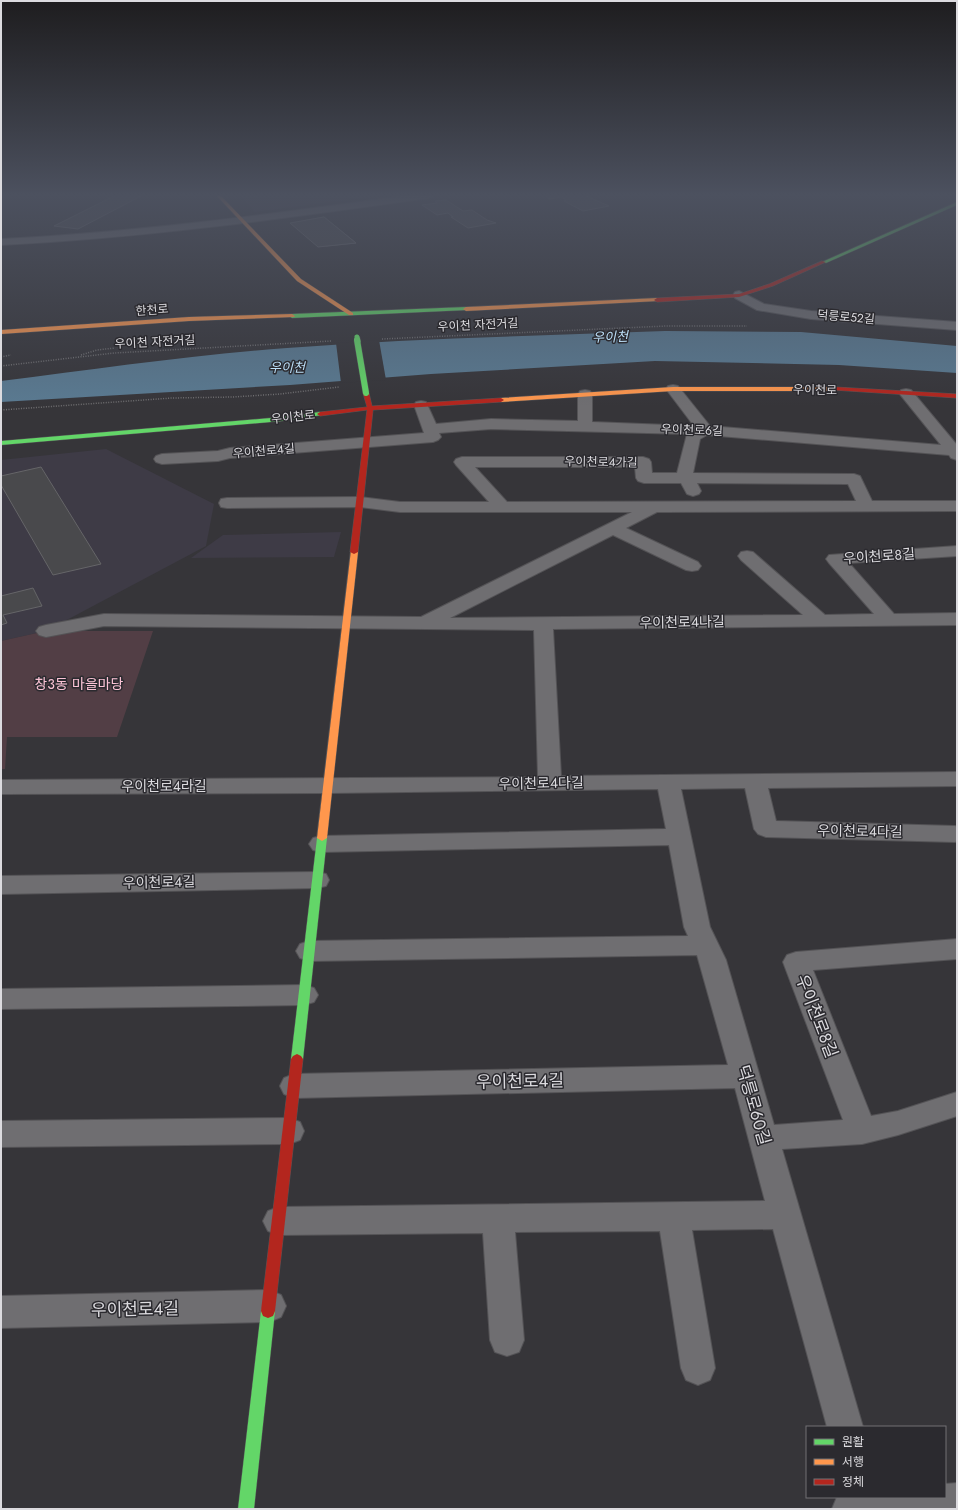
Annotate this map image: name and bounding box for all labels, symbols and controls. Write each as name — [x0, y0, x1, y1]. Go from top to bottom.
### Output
street label: 한천로 — [135, 300, 169, 320]
street label: 덕릉로52길 — [816, 306, 876, 328]
street label: 우이천 자전거길 — [437, 314, 519, 336]
water label: 우이천 — [592, 327, 629, 347]
street label: 우이천 자전거길 — [114, 331, 196, 353]
water label: 우이천 — [269, 358, 306, 377]
street label: 우이천로 — [793, 381, 837, 399]
street label: 우이천로 — [270, 406, 316, 428]
street label: 우이천로6길 — [661, 420, 723, 440]
street label: 우이천로4길 — [232, 439, 296, 463]
street label: 우이천로4가길 — [564, 452, 638, 472]
street label: 우이천로8길 — [842, 544, 916, 568]
street label: 우이천로4나길 — [639, 611, 725, 633]
park label: 창3동 마을마당 — [34, 674, 124, 694]
street label: 우이천로4다길 — [498, 772, 584, 794]
street label: 우이천로4라길 — [121, 776, 207, 796]
street label: 우이천로4다길 — [817, 820, 903, 842]
street label: 우이천로4길 — [123, 871, 195, 893]
street label: 우이천로8길 — [790, 971, 844, 1061]
street label: 덕릉로60길 — [731, 1062, 777, 1148]
street label: 우이천로4길 — [476, 1068, 564, 1094]
street label: 우이천로4길 — [91, 1296, 179, 1322]
legend — [806, 1426, 946, 1498]
text: 원활 — [842, 1433, 864, 1451]
text: 서행 — [842, 1453, 864, 1471]
text: 정체 — [842, 1473, 864, 1491]

